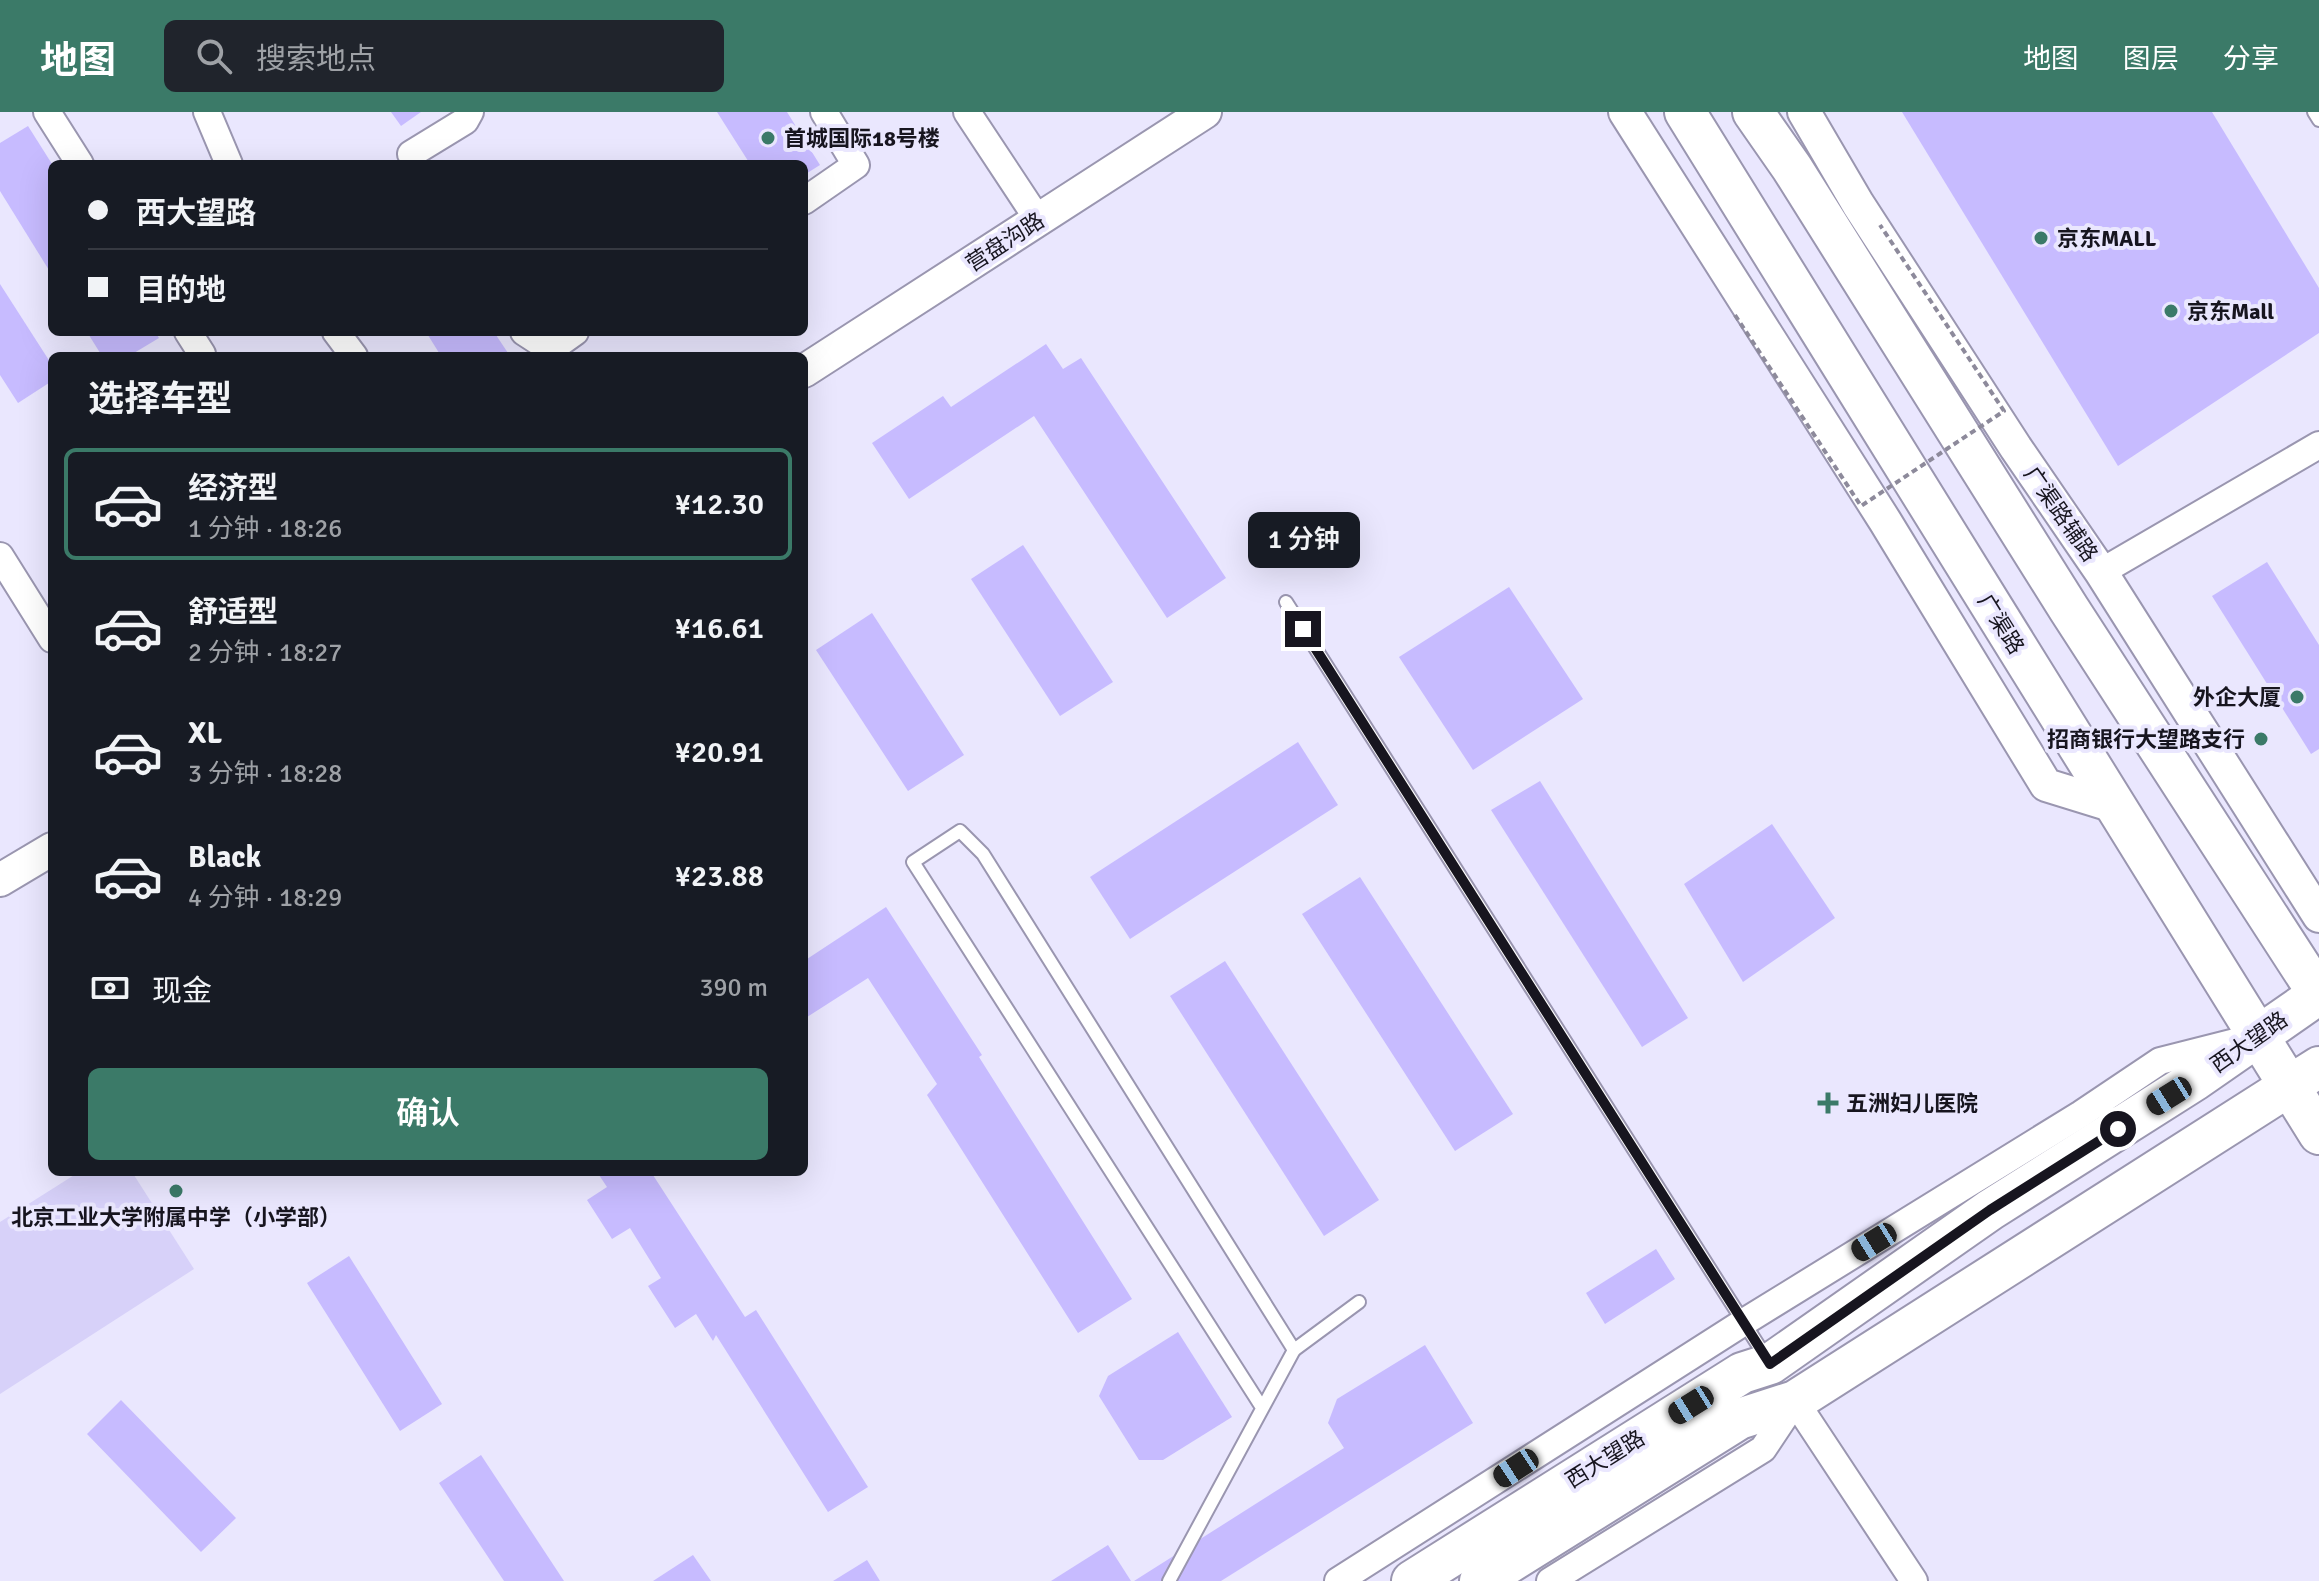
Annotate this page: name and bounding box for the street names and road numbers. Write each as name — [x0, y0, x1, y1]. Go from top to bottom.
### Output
street label: 营盘沟路 — [961, 207, 1049, 277]
street label: 广渠路辅路 — [2018, 461, 2104, 567]
street label: 广渠路 — [1972, 589, 2030, 659]
street label: 西大望路 — [2205, 1006, 2293, 1078]
street label: 西大望路 — [1561, 1424, 1649, 1494]

